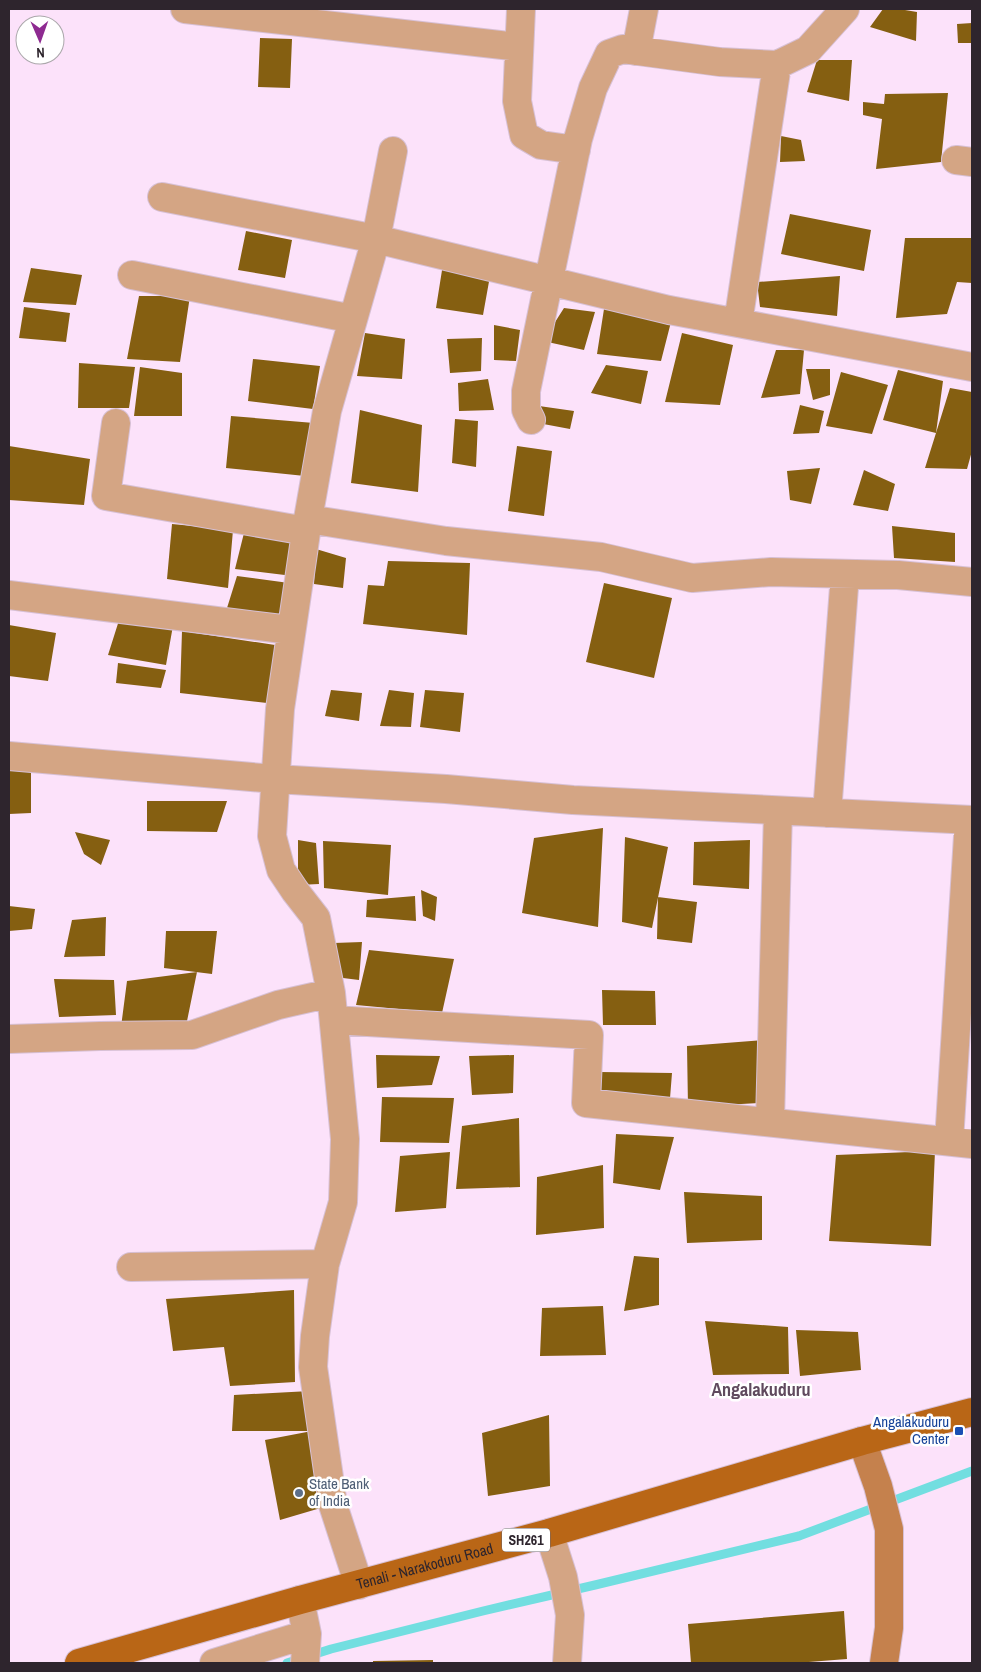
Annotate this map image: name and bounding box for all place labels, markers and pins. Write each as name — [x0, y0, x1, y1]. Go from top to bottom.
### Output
place label: Angalakuduru Center — [872, 1411, 949, 1449]
marker: Angalakuduru Center — [953, 1425, 965, 1437]
place label: State Bank of India — [309, 1473, 370, 1511]
marker: State Bank of India — [293, 1487, 305, 1499]

